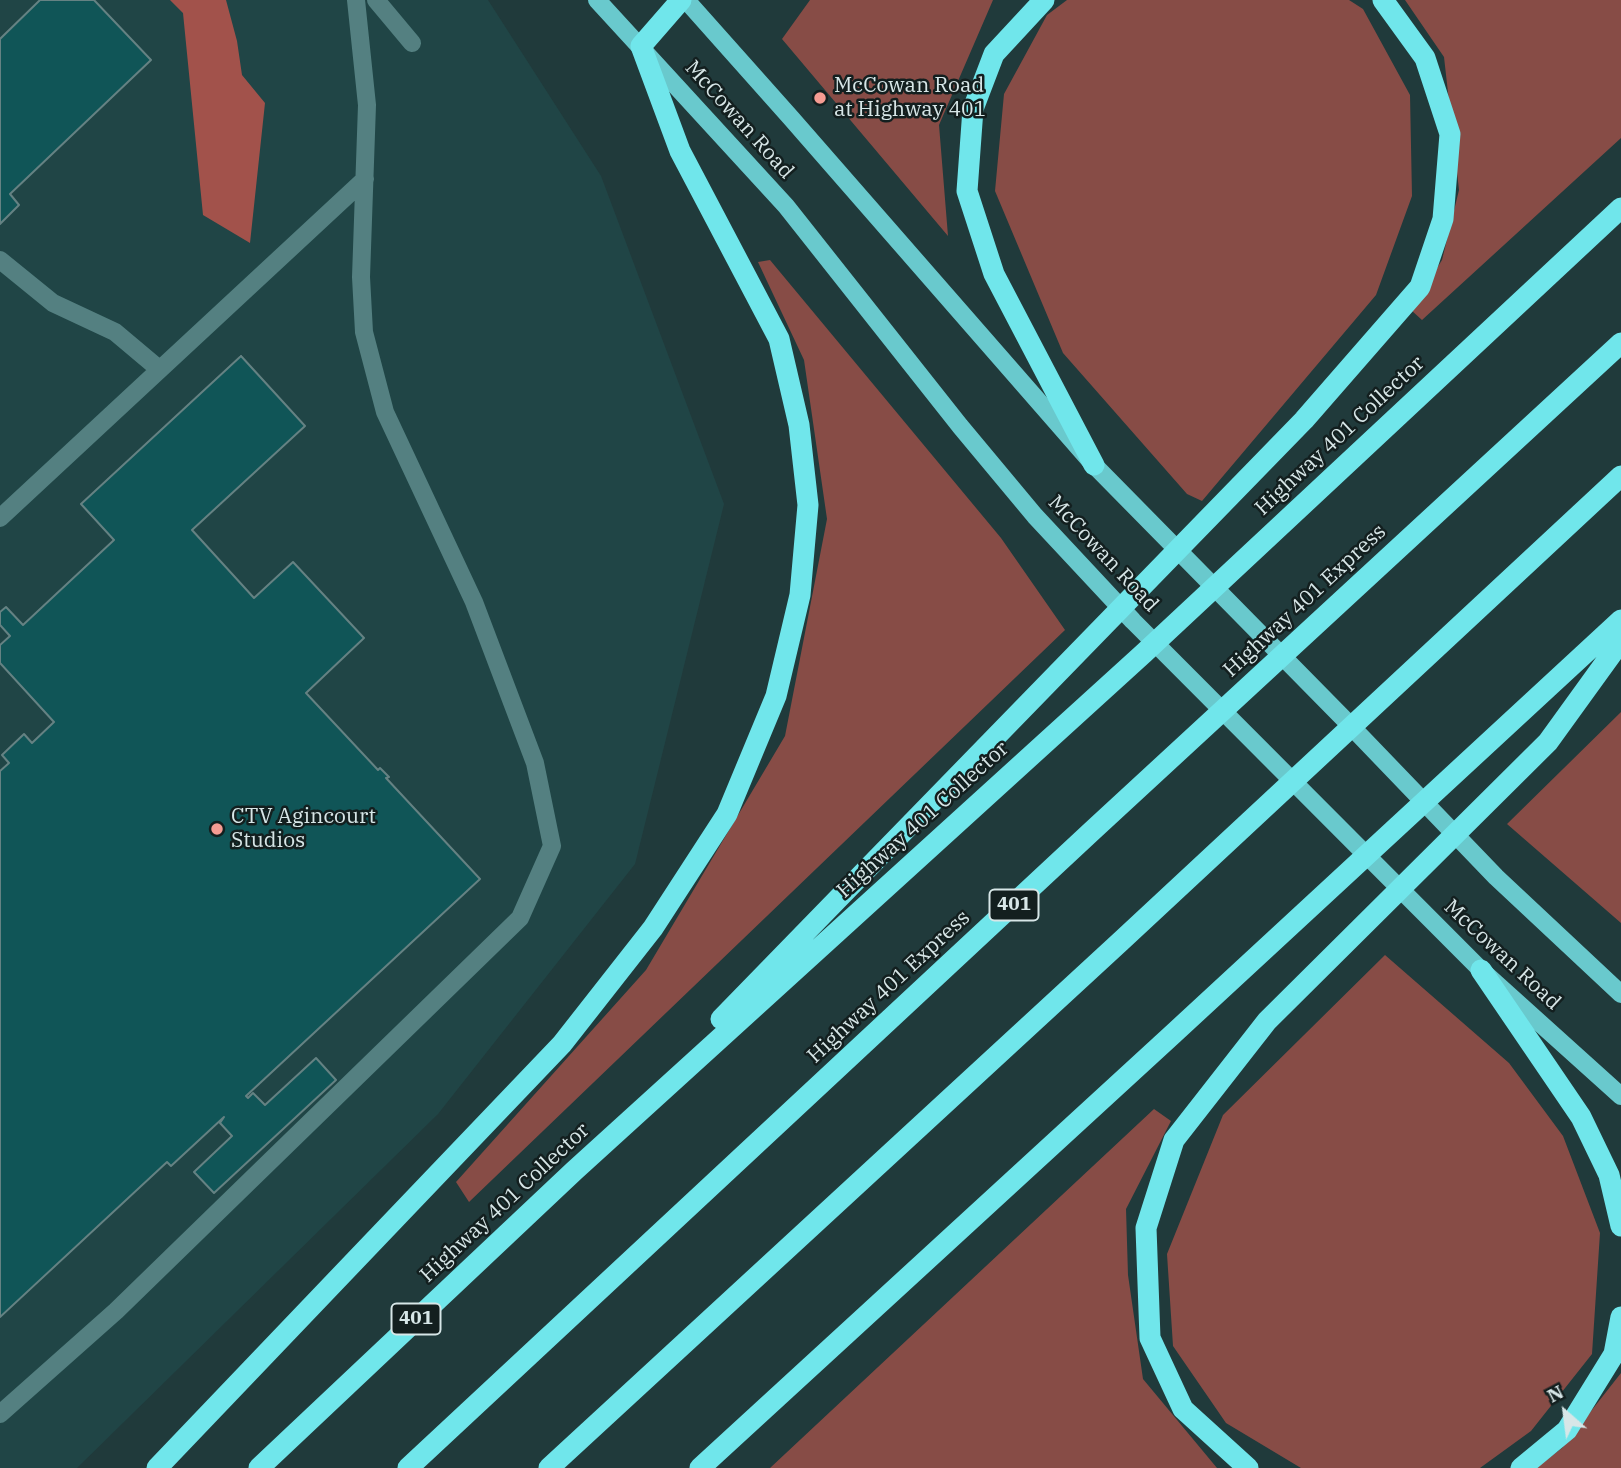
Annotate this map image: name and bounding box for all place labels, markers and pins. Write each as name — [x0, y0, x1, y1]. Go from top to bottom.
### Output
place label: McCowan Road at Highway 401 — [834, 73, 986, 123]
marker: McCowan Road at Highway 401 — [812, 90, 828, 106]
place label: CTV Agincourt Studios — [231, 804, 376, 854]
marker: CTV Agincourt Studios — [209, 821, 225, 837]

